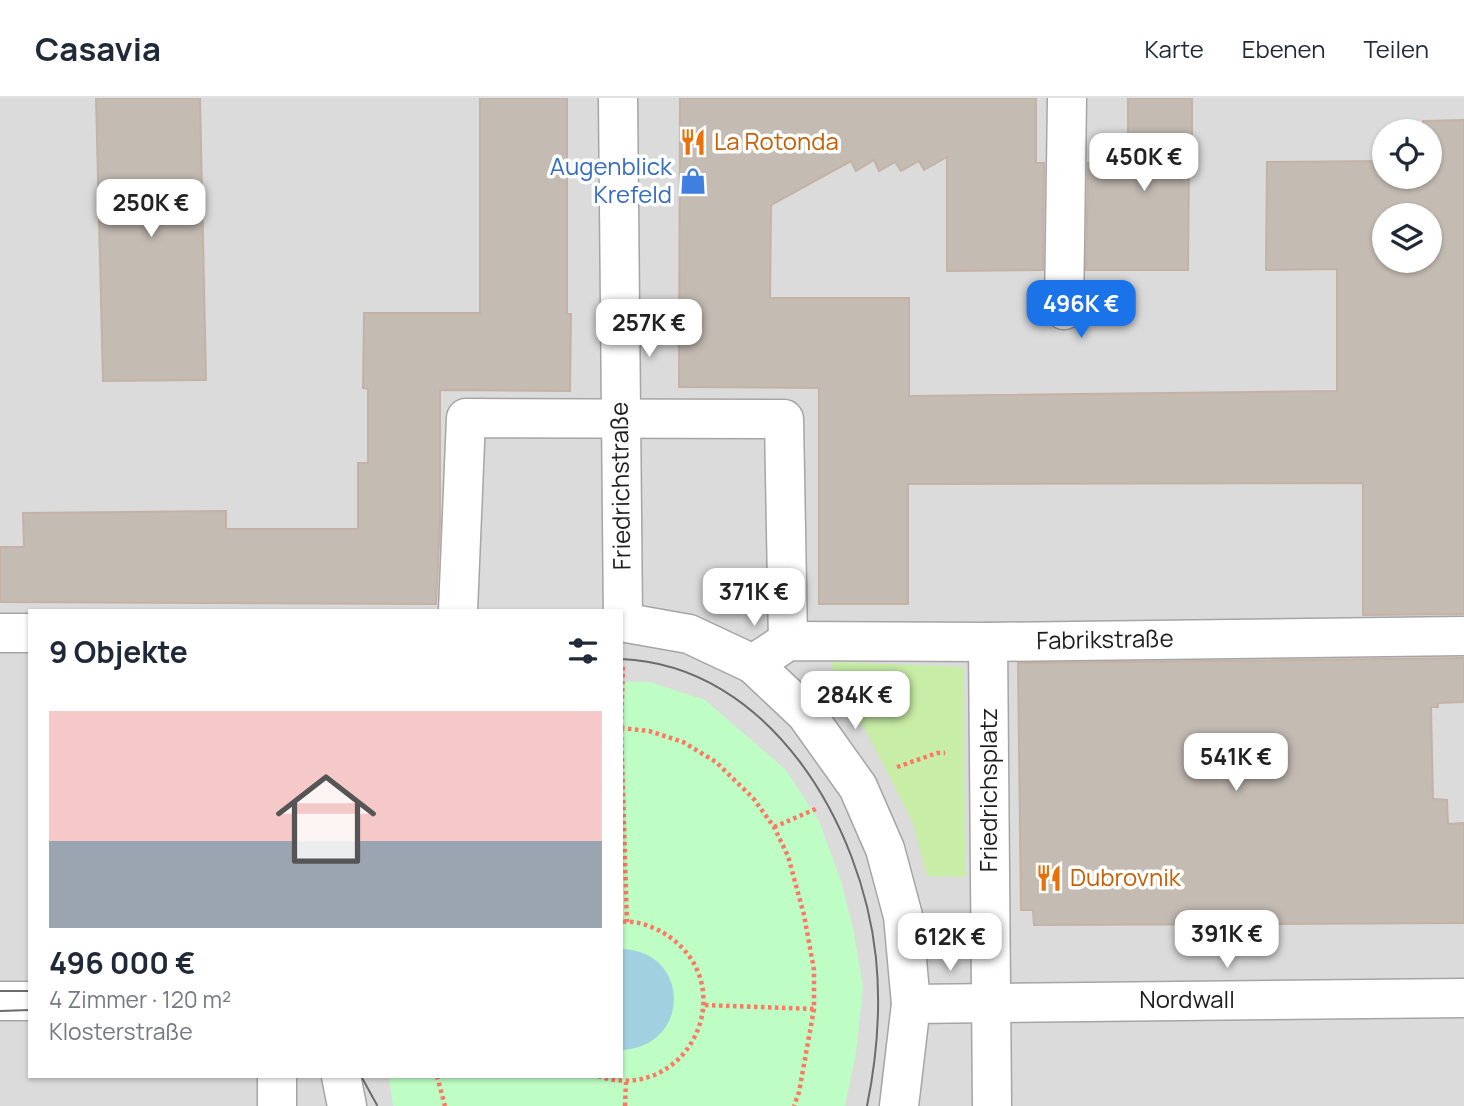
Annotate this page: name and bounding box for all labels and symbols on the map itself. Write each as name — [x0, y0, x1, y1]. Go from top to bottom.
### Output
place label: La Rotonda — [714, 124, 839, 157]
restaurant icon: La Rotonda — [678, 127, 708, 157]
pin: 450K € — [1087, 134, 1201, 193]
place label: Augenblick Krefeld — [550, 149, 673, 210]
shop icon: Augenblick Krefeld — [678, 166, 708, 196]
pin: 250K € — [94, 180, 208, 239]
pin: 496K € — [1024, 280, 1138, 340]
pin: 257K € — [592, 300, 706, 359]
street label: Friedrichstraße — [602, 402, 637, 571]
pin: 371K € — [697, 568, 811, 628]
street label: Fabrikstraße — [1036, 621, 1174, 656]
pin: 284K € — [798, 672, 912, 731]
street label: Friedrichsplatz — [971, 708, 1004, 872]
pin: 541K € — [1179, 734, 1293, 793]
place label: Dubrovnik — [1070, 860, 1182, 893]
restaurant icon: Dubrovnik — [1034, 863, 1064, 893]
pin: 391K € — [1170, 910, 1284, 970]
pin: 612K € — [893, 914, 1007, 973]
street label: Nordwall — [1139, 982, 1235, 1015]

